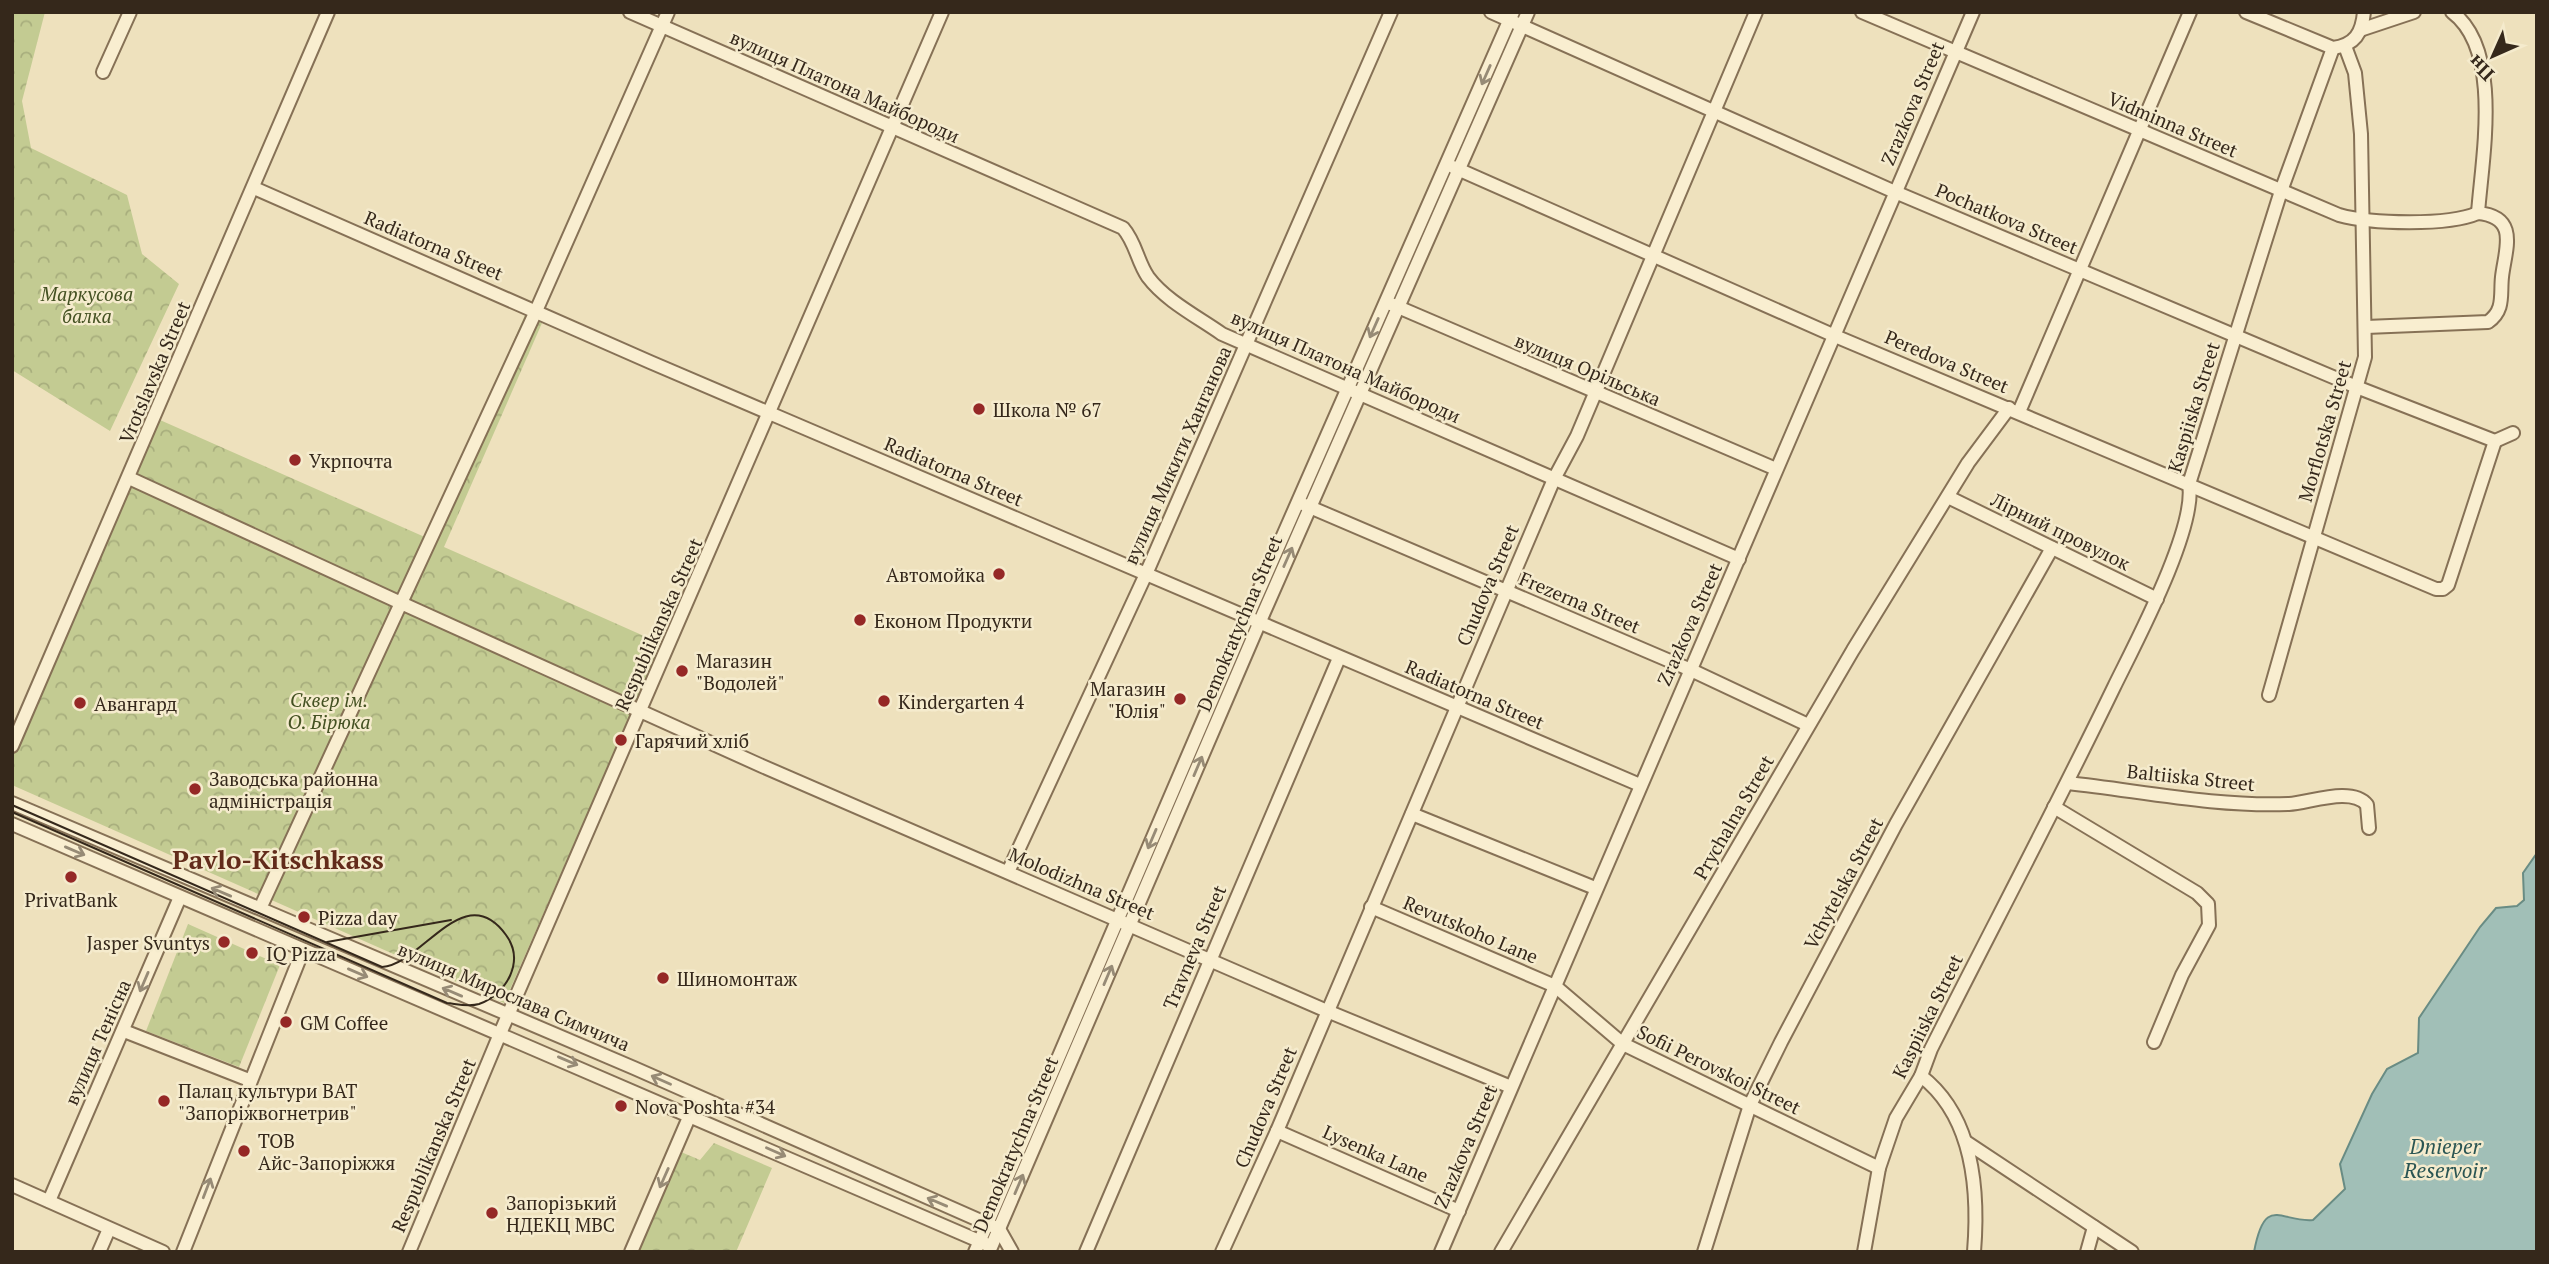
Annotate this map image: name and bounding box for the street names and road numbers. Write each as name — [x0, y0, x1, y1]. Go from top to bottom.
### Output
street label: вулиця Платона Майбороди — [726, 24, 964, 148]
street label: Zrazkova Street — [1875, 37, 1949, 169]
street label: Vidminna Street — [2104, 85, 2242, 163]
street label: Pochatkova Street — [1932, 177, 2082, 259]
street label: Radiatorna Street — [361, 204, 507, 286]
street label: Vrotslavska Street — [113, 297, 195, 447]
street label: вулиця Платона Майбороди — [1227, 304, 1465, 428]
street label: Peredova Street — [1881, 324, 2013, 398]
street label: вулиця Орільська — [1511, 327, 1665, 411]
street label: Kaspiiska Street — [2161, 339, 2225, 475]
street label: вулиця Микити Ханганова — [1117, 341, 1237, 568]
street label: Morflotska Street — [2292, 357, 2356, 505]
street label: Radiatorna Street — [881, 430, 1027, 512]
street label: Лірний провулок — [1986, 486, 2135, 576]
street label: Chudova Street — [1450, 520, 1524, 650]
street label: Demokratychna Street — [1191, 531, 1287, 715]
street label: Respublikanska Street — [609, 534, 707, 714]
street label: Zrazkova Street — [1651, 559, 1727, 689]
street label: Frezerna Street — [1516, 565, 1644, 639]
street label: Radiatorna Street — [1402, 653, 1548, 735]
street label: Prychalna Street — [1687, 750, 1779, 884]
street label: Baltiiska Street — [2126, 758, 2256, 796]
street label: Vchytelska Street — [1798, 813, 1888, 953]
street label: Molodizhna Street — [1005, 841, 1159, 925]
street label: Travneva Street — [1157, 881, 1231, 1013]
street label: Revutskoho Lane — [1400, 889, 1542, 969]
street label: вулиця Мирослава Симчича — [394, 936, 634, 1056]
street label: Kaspiiska Street — [1886, 950, 1968, 1082]
street label: вулиця Тенісна — [58, 975, 136, 1109]
street label: Sofii Perovskoi Street — [1633, 1018, 1805, 1120]
street label: Chudova Street — [1228, 1042, 1302, 1172]
street label: Demokratychna Street — [967, 1052, 1063, 1236]
street label: Respublikanska Street — [385, 1054, 481, 1236]
street label: Zrazkova Street — [1428, 1080, 1502, 1212]
street label: Lysenka Lane — [1319, 1119, 1433, 1187]

